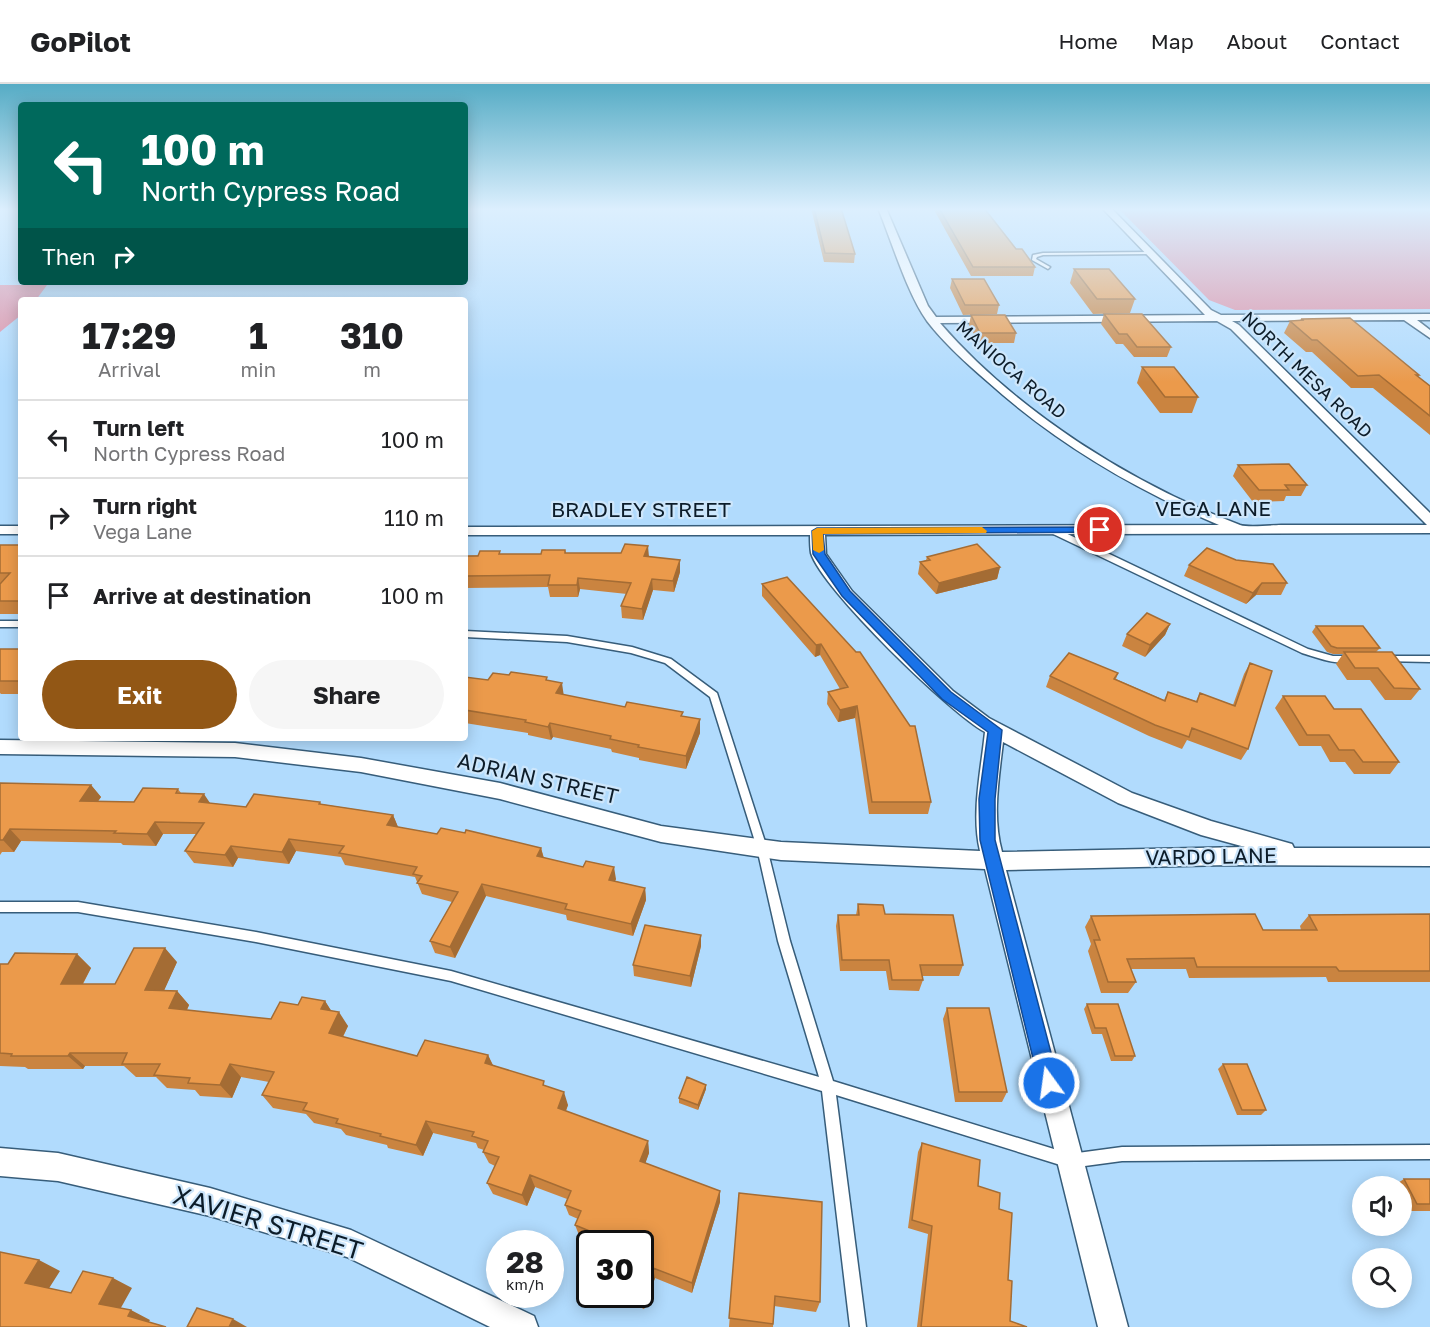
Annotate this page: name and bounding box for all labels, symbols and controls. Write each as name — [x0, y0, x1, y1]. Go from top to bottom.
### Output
text: GoPilot — [30, 25, 131, 58]
text: Home — [1058, 28, 1118, 54]
text: Map — [1151, 28, 1194, 54]
text: About — [1227, 28, 1287, 54]
text: Contact — [1320, 28, 1400, 54]
text: 100 m — [141, 124, 264, 174]
icon: left — [42, 126, 120, 204]
text: North Cypress Road — [141, 175, 400, 207]
icon: right — [107, 240, 140, 273]
text: Then — [42, 243, 95, 270]
street label: NORTH MESA ROAD — [1238, 306, 1377, 442]
text: 17:29 — [82, 314, 177, 357]
text: 1 — [249, 314, 268, 357]
text: 310 — [340, 314, 404, 357]
street label: MANIOCA ROAD — [952, 316, 1071, 423]
text: Arrival — [98, 357, 161, 381]
text: min — [241, 357, 276, 381]
text: m — [363, 357, 381, 381]
text: Turn left — [93, 414, 184, 441]
icon: left — [42, 423, 75, 456]
text: 100 m — [381, 426, 444, 453]
text: North Cypress Road — [93, 441, 285, 465]
text: Turn right — [93, 492, 197, 519]
street label: VEGA LANE — [1155, 495, 1271, 521]
street label: BRADLEY STREET — [551, 496, 731, 522]
icon: right — [42, 501, 75, 534]
text: 110 m — [384, 504, 444, 531]
pin — [1074, 504, 1125, 555]
icon: arrive — [1083, 513, 1116, 546]
text: Vega Lane — [93, 519, 192, 543]
icon: arrive — [42, 579, 75, 612]
text: Arrive at destination — [93, 582, 311, 609]
text: 100 m — [381, 582, 444, 609]
button: Exit — [42, 660, 237, 729]
button: Share — [249, 660, 444, 729]
street label: ADRIAN STREET — [455, 747, 621, 809]
street label: VARDO LANE — [1145, 842, 1277, 870]
position arrow — [1017, 1051, 1081, 1115]
map controls — [1352, 1176, 1412, 1308]
button: sound — [1352, 1176, 1412, 1236]
street label: XAVIER STREET — [170, 1179, 367, 1266]
speed limit sign: 30 — [576, 1230, 654, 1308]
text: 28 — [506, 1244, 544, 1280]
button: search — [1352, 1248, 1412, 1308]
text: km/h — [506, 1275, 544, 1293]

